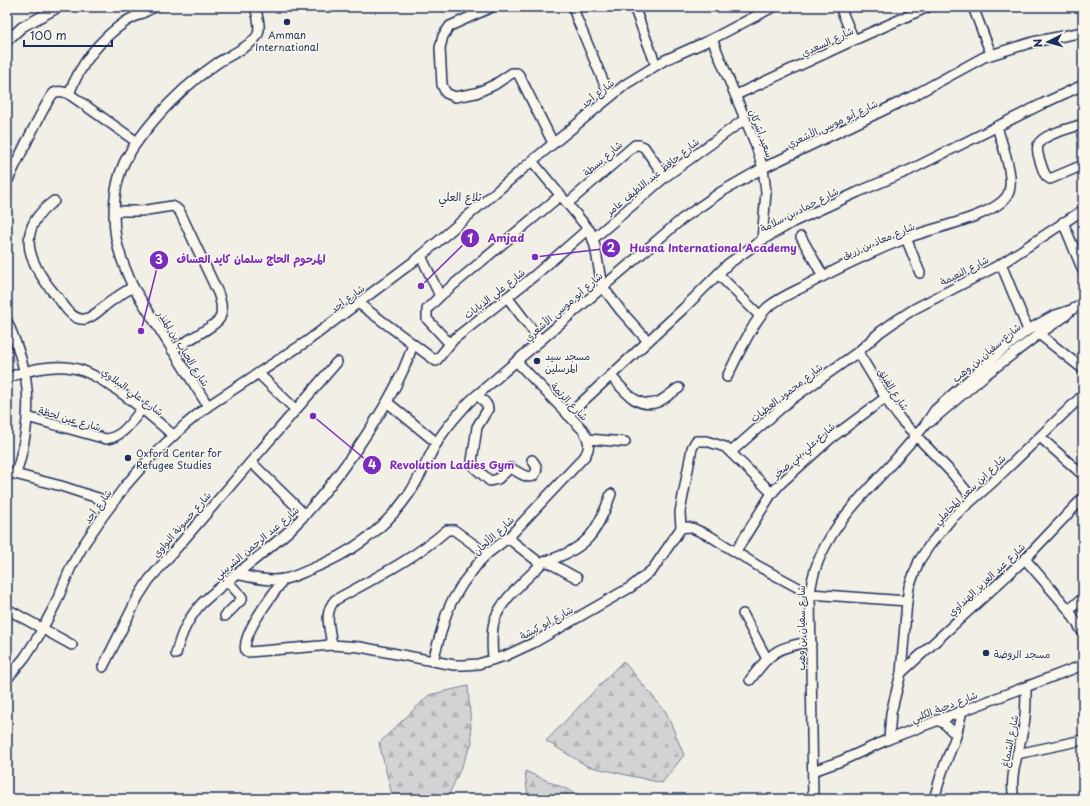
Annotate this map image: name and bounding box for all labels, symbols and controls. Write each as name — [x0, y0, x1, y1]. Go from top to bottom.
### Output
marker: Amman International — [282, 17, 292, 27]
scale bar — [24, 22, 112, 48]
street label: شارع السعدي — [798, 22, 857, 61]
north arrow — [1028, 22, 1068, 62]
text: 100 m — [30, 26, 67, 44]
place label: Amman International — [255, 27, 319, 54]
text: N — [1029, 38, 1046, 48]
street label: شارع أحد — [577, 75, 618, 112]
street label: شارع أبو موسى الأشعري — [784, 95, 881, 153]
street label: سعيد أشركان — [746, 107, 778, 160]
street label: شارع حافظ عبد اللطيف عامر — [601, 133, 703, 220]
street label: شارع بسطة — [579, 136, 626, 180]
street label: شارع حماد بن سلامة — [757, 183, 842, 236]
district label: تلاع العلي — [439, 188, 482, 208]
street label: شارع معاذ بن زريق — [839, 218, 917, 263]
callout: Amjad — [460, 227, 532, 250]
text: 1 — [467, 229, 473, 247]
text: Amjad — [487, 229, 524, 246]
callout: Husna International Academy — [601, 236, 805, 259]
text: 2 — [607, 238, 616, 256]
text: Husna International Academy — [629, 239, 797, 256]
callout: المرحوم الحاج سلمان كايد العساف — [149, 248, 334, 271]
text: 3 — [155, 250, 163, 268]
text: المرحوم الحاج سلمان كايد العساف — [176, 250, 326, 268]
street label: شارع النعيمة — [937, 251, 992, 290]
street label: شارع علي الذيابات — [460, 264, 530, 324]
street label: شارع أبو موسى الأشعري — [521, 268, 607, 346]
street label: شارع أحد — [327, 280, 368, 317]
street label: شارع الحباب بن المنذر — [153, 306, 214, 390]
street label: شارع سفيان بن وهب — [948, 319, 1024, 386]
place label: مسجد سيد المرسلين — [545, 348, 590, 375]
marker: مسجد سيد المرسلين — [532, 356, 542, 366]
street label: شارع محمود العطيات — [747, 359, 826, 426]
street label: شارع علي الببلاوي — [97, 363, 167, 421]
street label: شارع الفيلق — [874, 365, 913, 414]
street label: شارع الرتمة — [547, 379, 592, 424]
street label: شارع عين لحظة — [37, 402, 103, 435]
street label: شارع علي بني صخر — [767, 418, 840, 485]
place label: Oxford Center for Refugee Studies — [136, 445, 222, 472]
street label: شارع ابن سعد المحاملي — [930, 450, 1011, 530]
marker: Oxford Center for Refugee Studies — [123, 453, 133, 463]
callout: Revolution Ladies Gym — [362, 454, 523, 477]
text: 4 — [368, 455, 376, 473]
text: Revolution Ladies Gym — [390, 456, 514, 473]
street label: شارع أحد — [79, 485, 116, 527]
street label: شارع حسونة النواوي — [148, 488, 216, 562]
street label: شارع عبد الرحمن الشربيني — [210, 502, 304, 584]
street label: شارع الألحان — [469, 512, 518, 559]
street label: شارع عبد العزيز الهنداوي — [944, 539, 1030, 620]
street label: شارع سفيان بن وهب — [793, 585, 809, 671]
street label: شارع أبو كبشة — [517, 601, 576, 644]
place label: مسجد الروضة — [994, 646, 1050, 661]
marker: مسجد الروضة — [981, 648, 991, 658]
street label: شارع دحية الكلبي — [909, 686, 981, 728]
street label: شارع الشماغ — [997, 713, 1022, 769]

